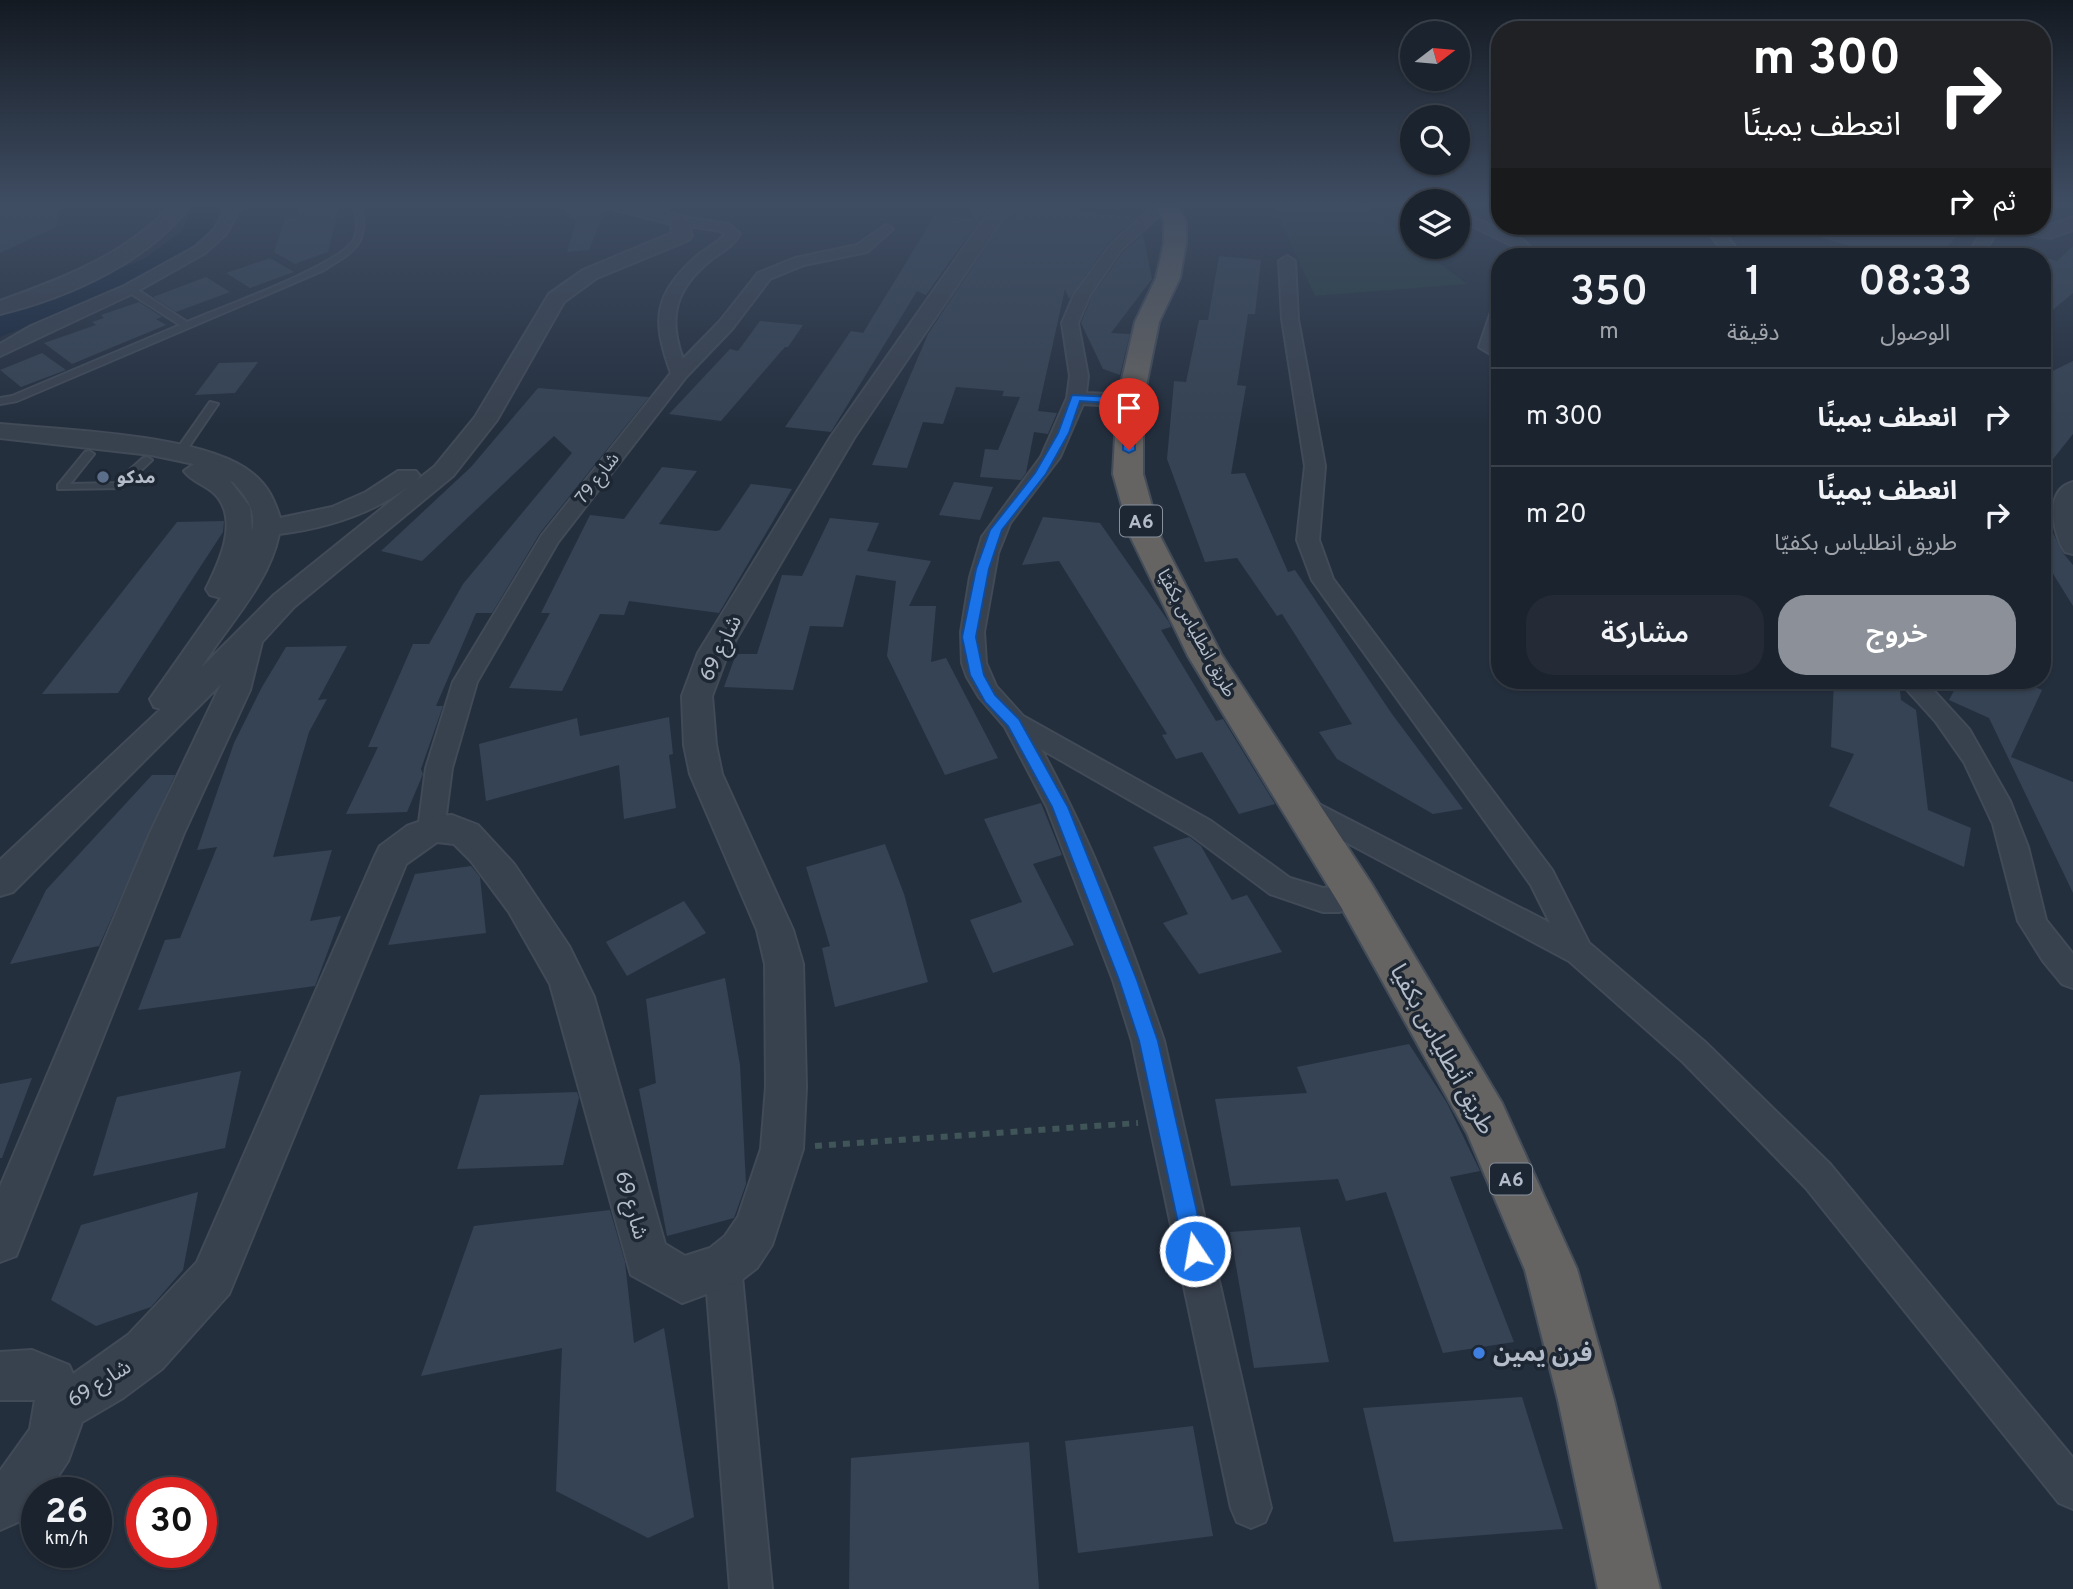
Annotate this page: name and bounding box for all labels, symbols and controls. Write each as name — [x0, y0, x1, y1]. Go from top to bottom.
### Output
north arrow — [1400, 21, 1470, 91]
map controls — [1400, 21, 1470, 259]
text: 300 m — [1753, 30, 1901, 92]
icon: right — [1925, 49, 2016, 140]
button: search — [1400, 105, 1470, 175]
text: انعطف يمينًا — [1742, 107, 1901, 147]
icon: right — [1942, 182, 1980, 220]
text: ثم — [1994, 187, 2016, 220]
button: layers — [1400, 189, 1470, 259]
text: 1 — [1745, 257, 1761, 310]
text: 08:33 — [1858, 257, 1972, 310]
text: 350 — [1570, 267, 1648, 320]
text: m — [1599, 318, 1619, 347]
text: دقيقة — [1727, 320, 1779, 349]
text: الوصول — [1880, 320, 1950, 349]
pin — [1099, 378, 1159, 450]
icon: arrive — [1110, 389, 1148, 427]
icon: right — [1978, 398, 2016, 436]
text: 300 m — [1526, 401, 1603, 434]
text: انعطف يمينًا — [1818, 403, 1957, 436]
street label: شارع 79 — [571, 448, 626, 510]
place label: مدكو — [117, 467, 155, 490]
marker: مدكو — [95, 469, 111, 485]
text: انعطف يمينًا — [1818, 476, 1957, 509]
icon: right — [1978, 496, 2016, 534]
text: 20 m — [1526, 499, 1587, 532]
road number: A6 — [1120, 506, 1162, 536]
text: طريق انطلياس بكفيّا — [1774, 530, 1957, 559]
street label: طريق انطلياس بكفيّا — [1151, 566, 1240, 702]
button: مشاركة — [1526, 595, 1764, 675]
button: خروج — [1778, 595, 2016, 675]
street label: شارع 69 — [694, 611, 749, 686]
street label: طريق أنطلياس بكفيا — [1382, 958, 1503, 1141]
road number: A6 — [1490, 1163, 1532, 1194]
street label: شارع 69 — [608, 1168, 653, 1243]
position arrow — [1158, 1214, 1232, 1288]
place label: فرن يمين — [1493, 1340, 1592, 1370]
marker: فرن يمين — [1471, 1345, 1487, 1361]
street label: شارع 69 — [63, 1354, 137, 1414]
speed limit sign: 30 — [126, 1477, 217, 1568]
text: 26 — [45, 1491, 88, 1535]
text: km/h — [45, 1528, 88, 1551]

